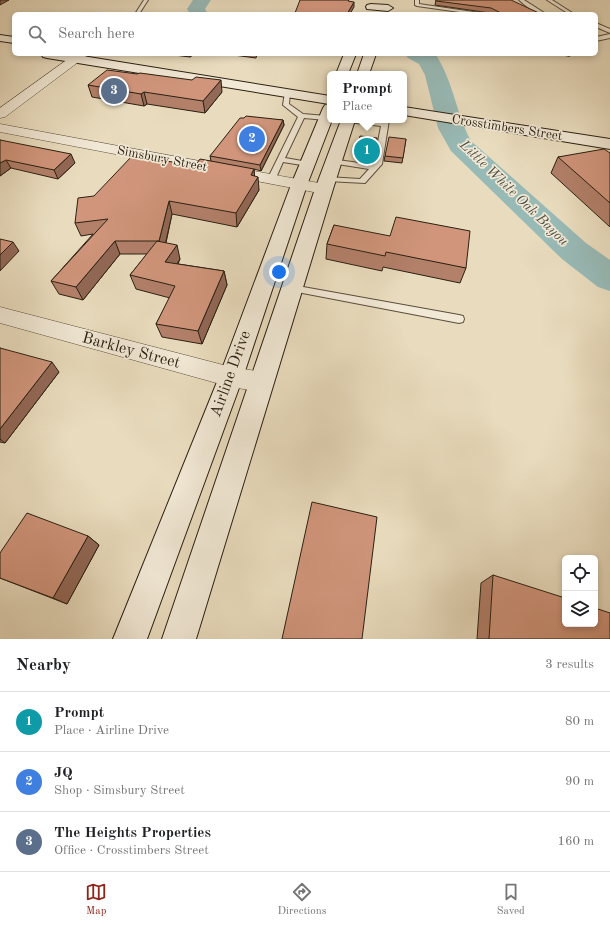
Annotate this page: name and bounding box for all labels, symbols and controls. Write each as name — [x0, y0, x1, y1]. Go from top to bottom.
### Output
search box — [12, 12, 598, 56]
icon: search — [26, 23, 48, 45]
text: Search here — [58, 27, 135, 42]
popup — [327, 71, 407, 123]
pin: 3 — [101, 76, 127, 106]
text: Prompt — [342, 82, 392, 97]
text: Place — [342, 100, 372, 113]
street label: Crosstimbers Street — [451, 113, 564, 143]
pin: 2 — [239, 124, 265, 154]
pin: 1 — [354, 136, 380, 166]
water label: Little White Oak Bayou — [456, 137, 571, 249]
street label: Simsbury Street — [116, 144, 209, 174]
your location — [269, 262, 289, 282]
street label: Airline Drive — [208, 329, 254, 419]
street label: Barkley Street — [80, 330, 182, 372]
map controls — [562, 555, 598, 627]
button: locate — [562, 555, 598, 591]
button: layers — [562, 591, 598, 627]
text: Nearby — [16, 657, 71, 674]
text: 3 results — [545, 658, 594, 671]
text: Prompt — [54, 706, 104, 721]
text: 1 — [25, 715, 33, 728]
text: 80 m — [565, 715, 594, 728]
text: Place · Airline Drive — [54, 724, 169, 737]
text: JQ — [54, 766, 73, 781]
text: 2 — [25, 775, 33, 788]
text: 90 m — [565, 775, 594, 788]
text: Shop · Simsbury Street — [54, 784, 185, 797]
text: The Heights Properties — [54, 826, 211, 841]
text: 3 — [25, 835, 33, 848]
text: 160 m — [557, 835, 594, 848]
text: Office · Crosstimbers Street — [54, 844, 209, 857]
tab: Map — [85, 881, 107, 919]
tab: Directions — [278, 881, 326, 919]
tab: Saved — [497, 881, 525, 919]

